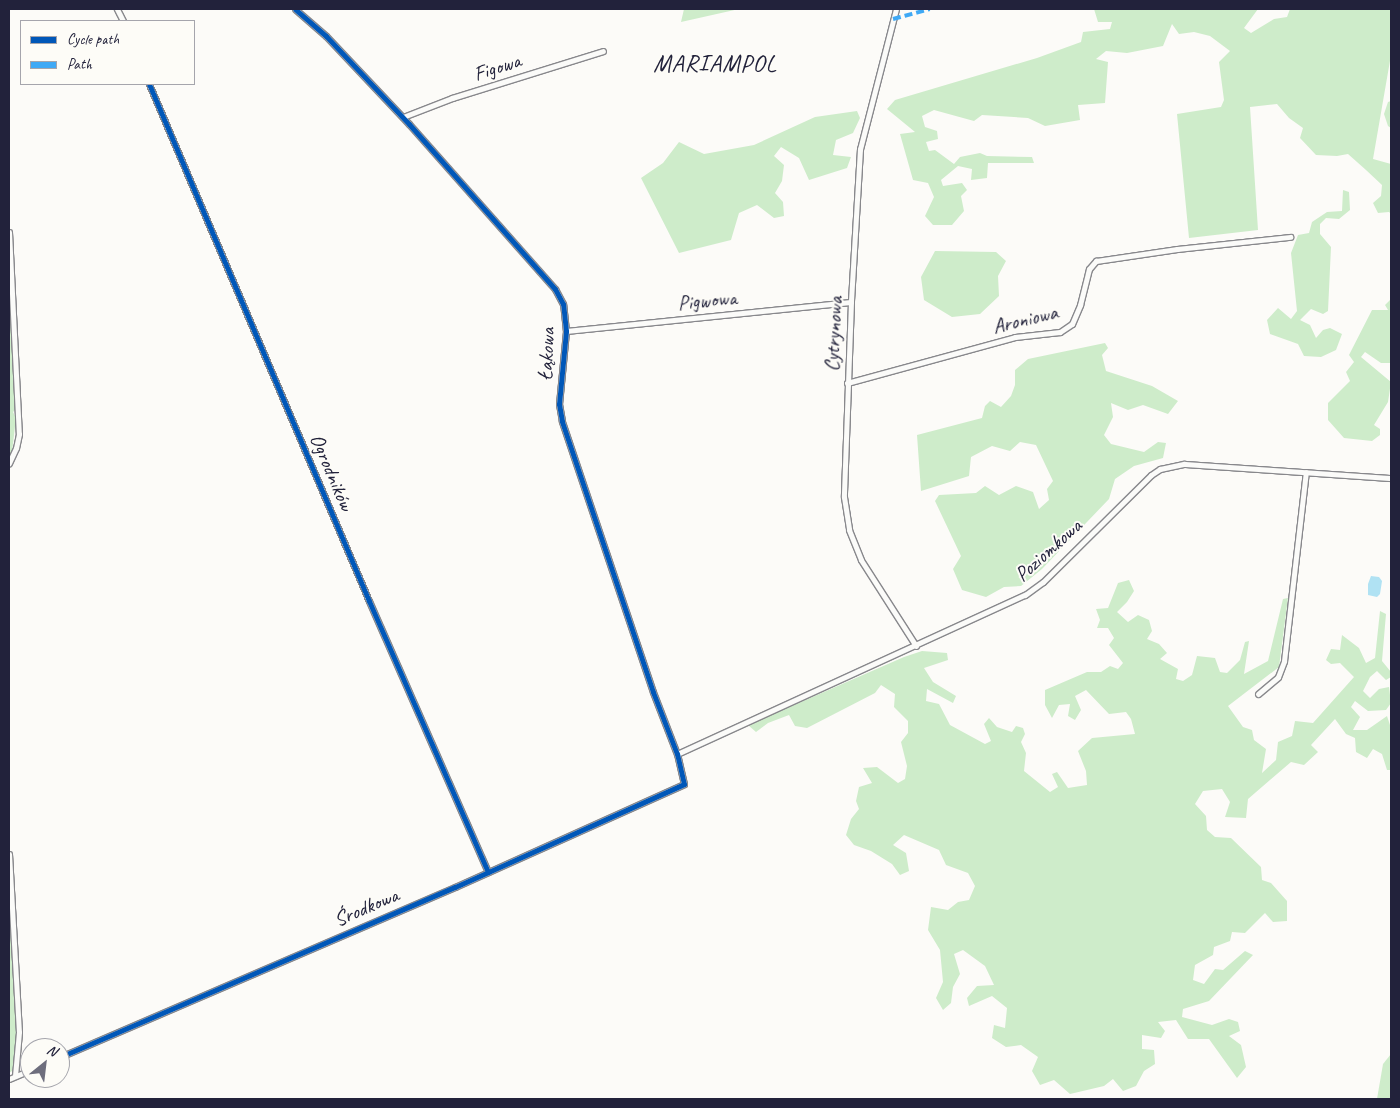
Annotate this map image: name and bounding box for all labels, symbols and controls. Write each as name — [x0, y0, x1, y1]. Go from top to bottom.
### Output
legend — [20, 20, 195, 85]
text: Cycle path — [67, 30, 119, 49]
street label: Figowa — [470, 48, 524, 86]
district label: MARIAMPOL — [653, 50, 777, 78]
text: Path — [67, 55, 92, 74]
street label: Pigwowa — [676, 284, 738, 316]
street label: Cytrynowa — [818, 296, 848, 372]
street label: Aroniowa — [990, 299, 1060, 339]
street label: Łąkowa — [532, 327, 560, 381]
street label: Ogrodników — [305, 430, 359, 514]
street label: Poziomkowa — [1009, 513, 1087, 587]
street label: Środkowa — [330, 882, 402, 932]
north arrow — [20, 1038, 70, 1088]
text: N — [44, 1041, 60, 1060]

